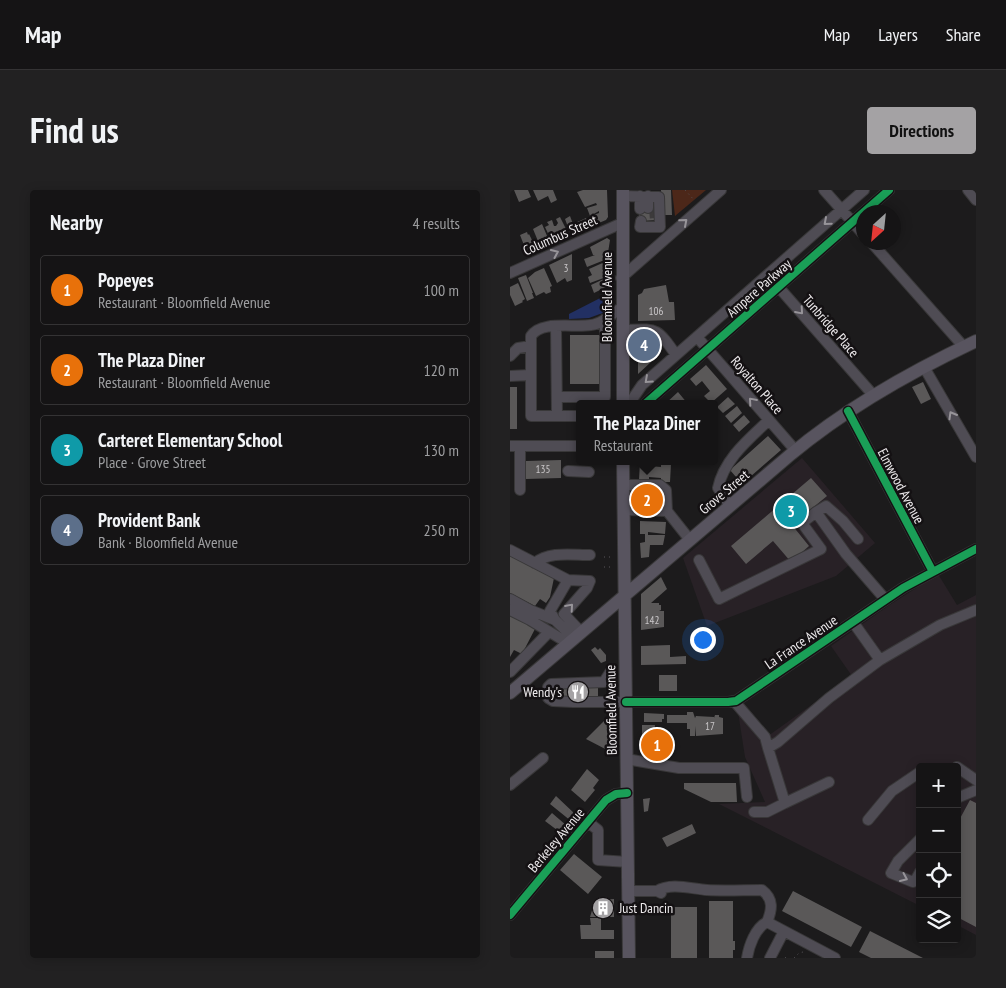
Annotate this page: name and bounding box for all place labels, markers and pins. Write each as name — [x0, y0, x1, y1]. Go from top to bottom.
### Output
pin: 4 — [628, 326, 660, 364]
pin: 2 — [631, 481, 663, 519]
pin: 3 — [775, 492, 807, 530]
restaurant icon: Wendy's — [566, 680, 590, 704]
place label: Wendy's — [523, 683, 562, 701]
pin: 1 — [641, 726, 673, 764]
building icon: Just Dancin — [591, 896, 615, 920]
place label: Just Dancin — [618, 899, 673, 917]

